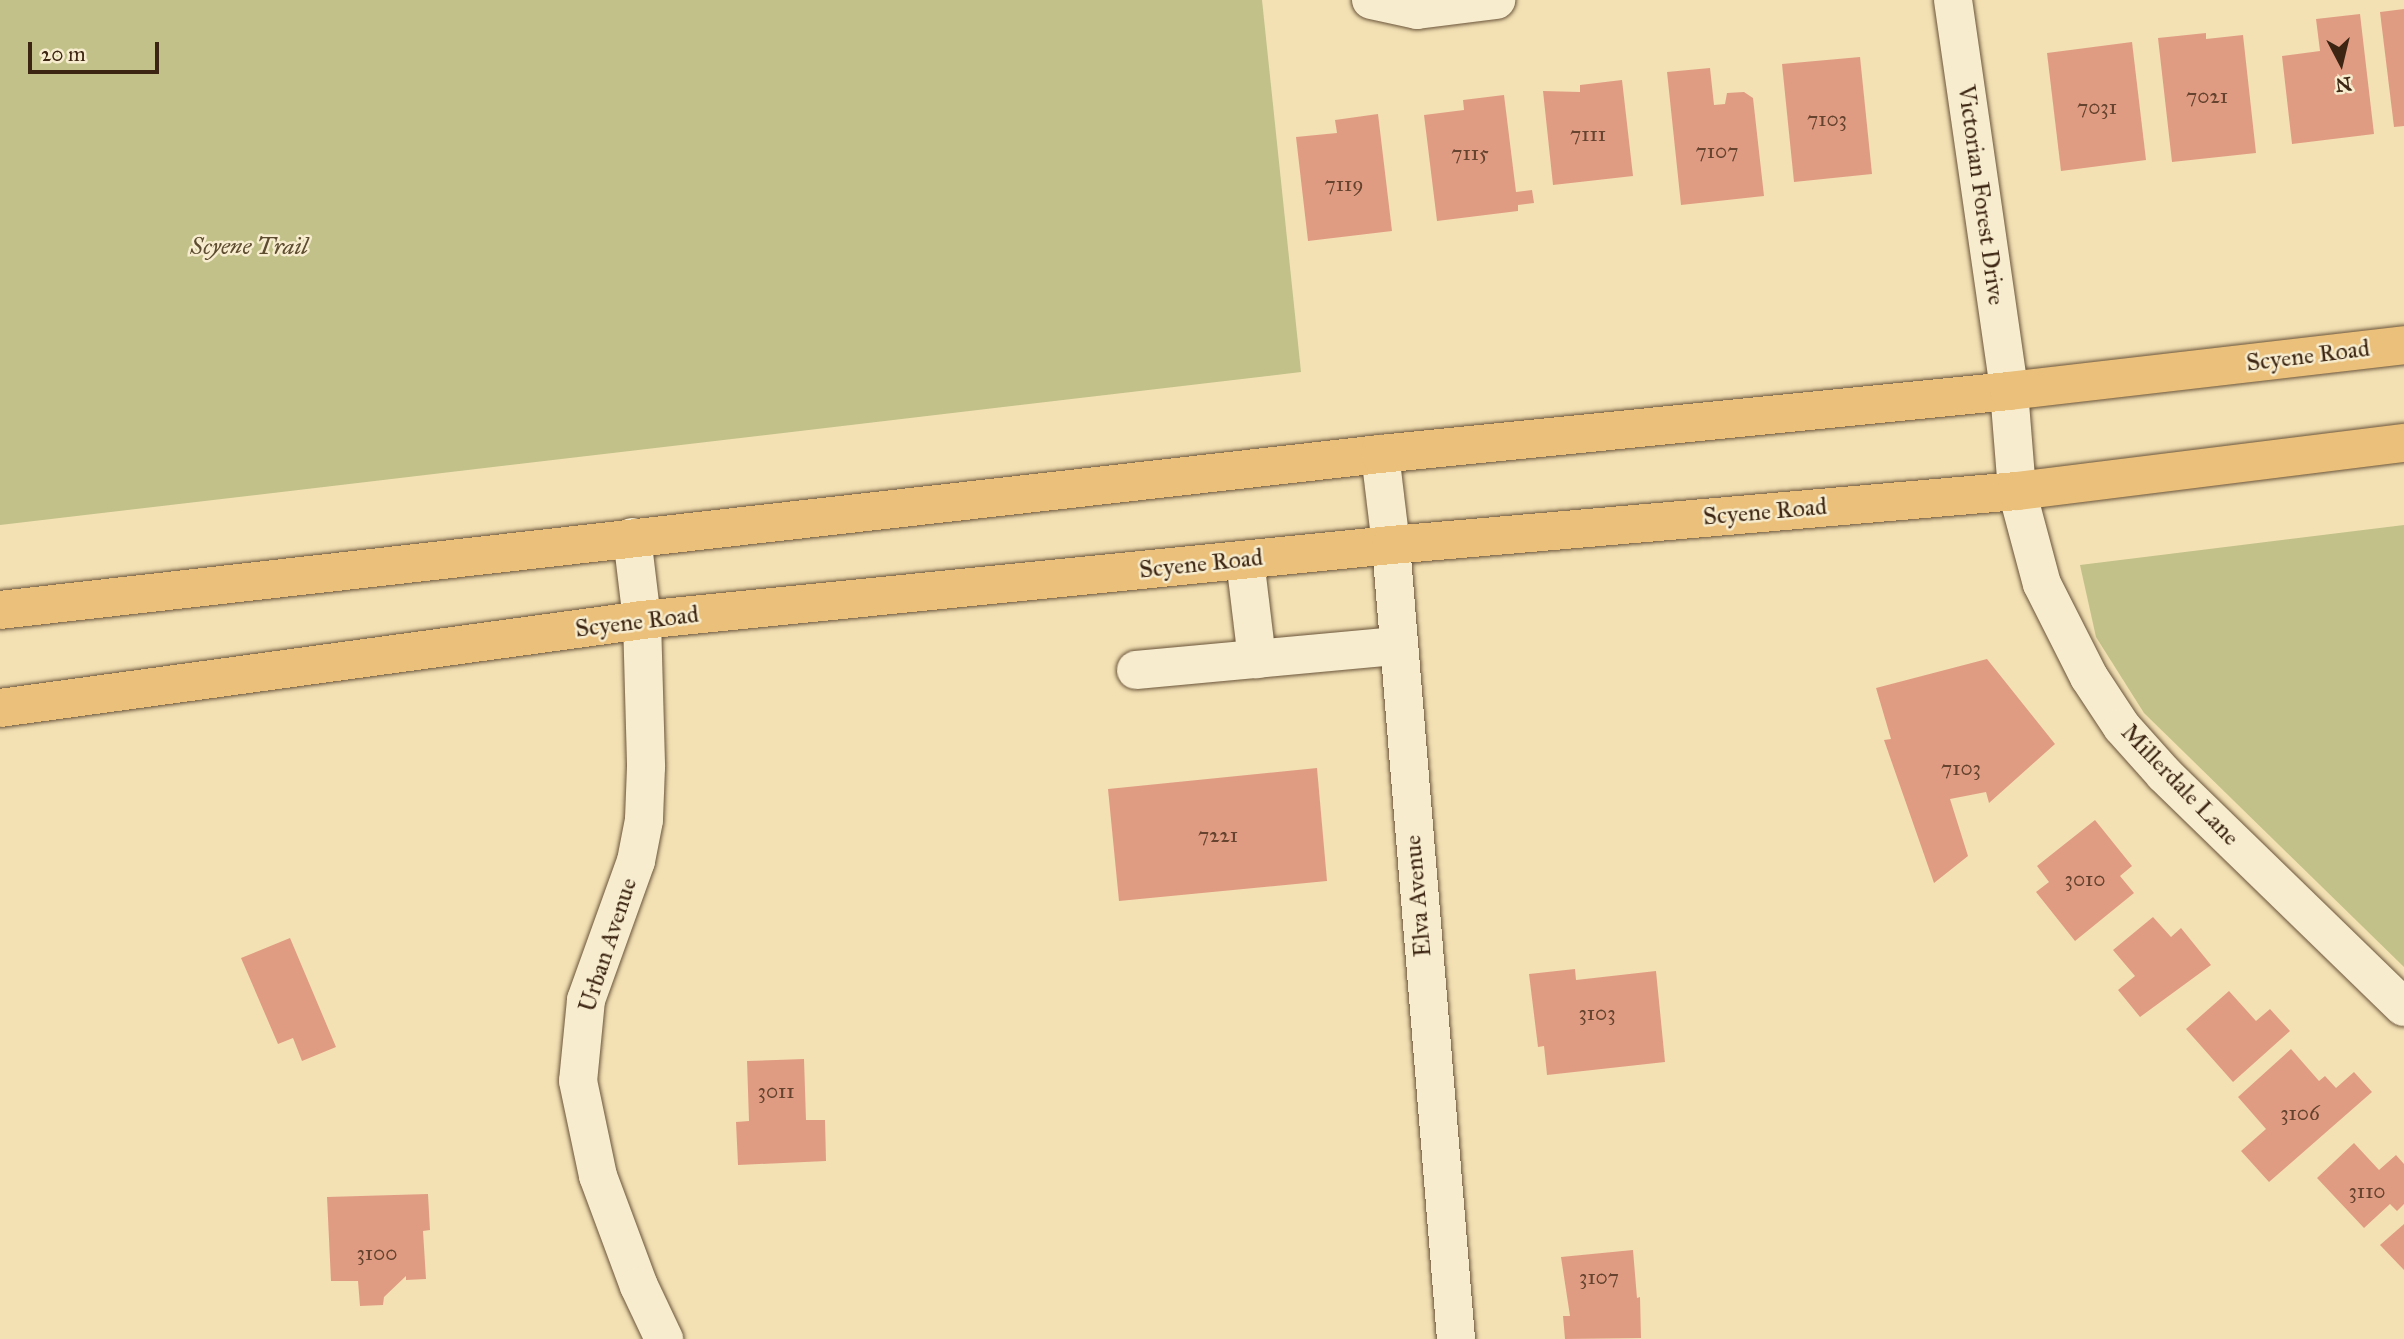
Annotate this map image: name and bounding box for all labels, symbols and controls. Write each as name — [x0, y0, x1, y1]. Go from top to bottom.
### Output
scale bar — [32, 28, 163, 72]
north arrow — [2306, 28, 2376, 98]
text: 20 m — [41, 41, 86, 67]
text: N — [2334, 72, 2353, 97]
street label: Victorian Forest Drive — [1951, 83, 2011, 307]
house number: 7021 — [2186, 83, 2228, 109]
house number: 7031 — [2077, 94, 2117, 120]
house number: 7103 — [1807, 106, 1847, 132]
house number: 7111 — [1570, 121, 1606, 147]
house number: 7107 — [1696, 138, 1738, 164]
house number: 7115 — [1451, 140, 1489, 166]
house number: 7119 — [1325, 171, 1363, 197]
park label: Scyene Trail — [190, 233, 308, 261]
street label: Scyene Road — [2245, 334, 2371, 378]
street label: Scyene Road — [1702, 492, 1828, 532]
street label: Scyene Road — [1138, 543, 1264, 585]
street label: Scyene Road — [574, 600, 700, 644]
street label: Millerdale Lane — [2115, 718, 2245, 852]
house number: 7103 — [1941, 755, 1981, 781]
house number: 7221 — [1198, 822, 1238, 848]
street label: Elva Avenue — [1398, 834, 1438, 958]
house number: 3010 — [2065, 866, 2105, 892]
street label: Urban Avenue — [573, 874, 643, 1016]
house number: 3103 — [1578, 1000, 1616, 1026]
house number: 3011 — [757, 1078, 795, 1104]
house number: 3106 — [2280, 1100, 2320, 1126]
house number: 3110 — [2348, 1178, 2386, 1204]
house number: 3100 — [356, 1240, 398, 1266]
house number: 3107 — [1579, 1264, 1619, 1290]

